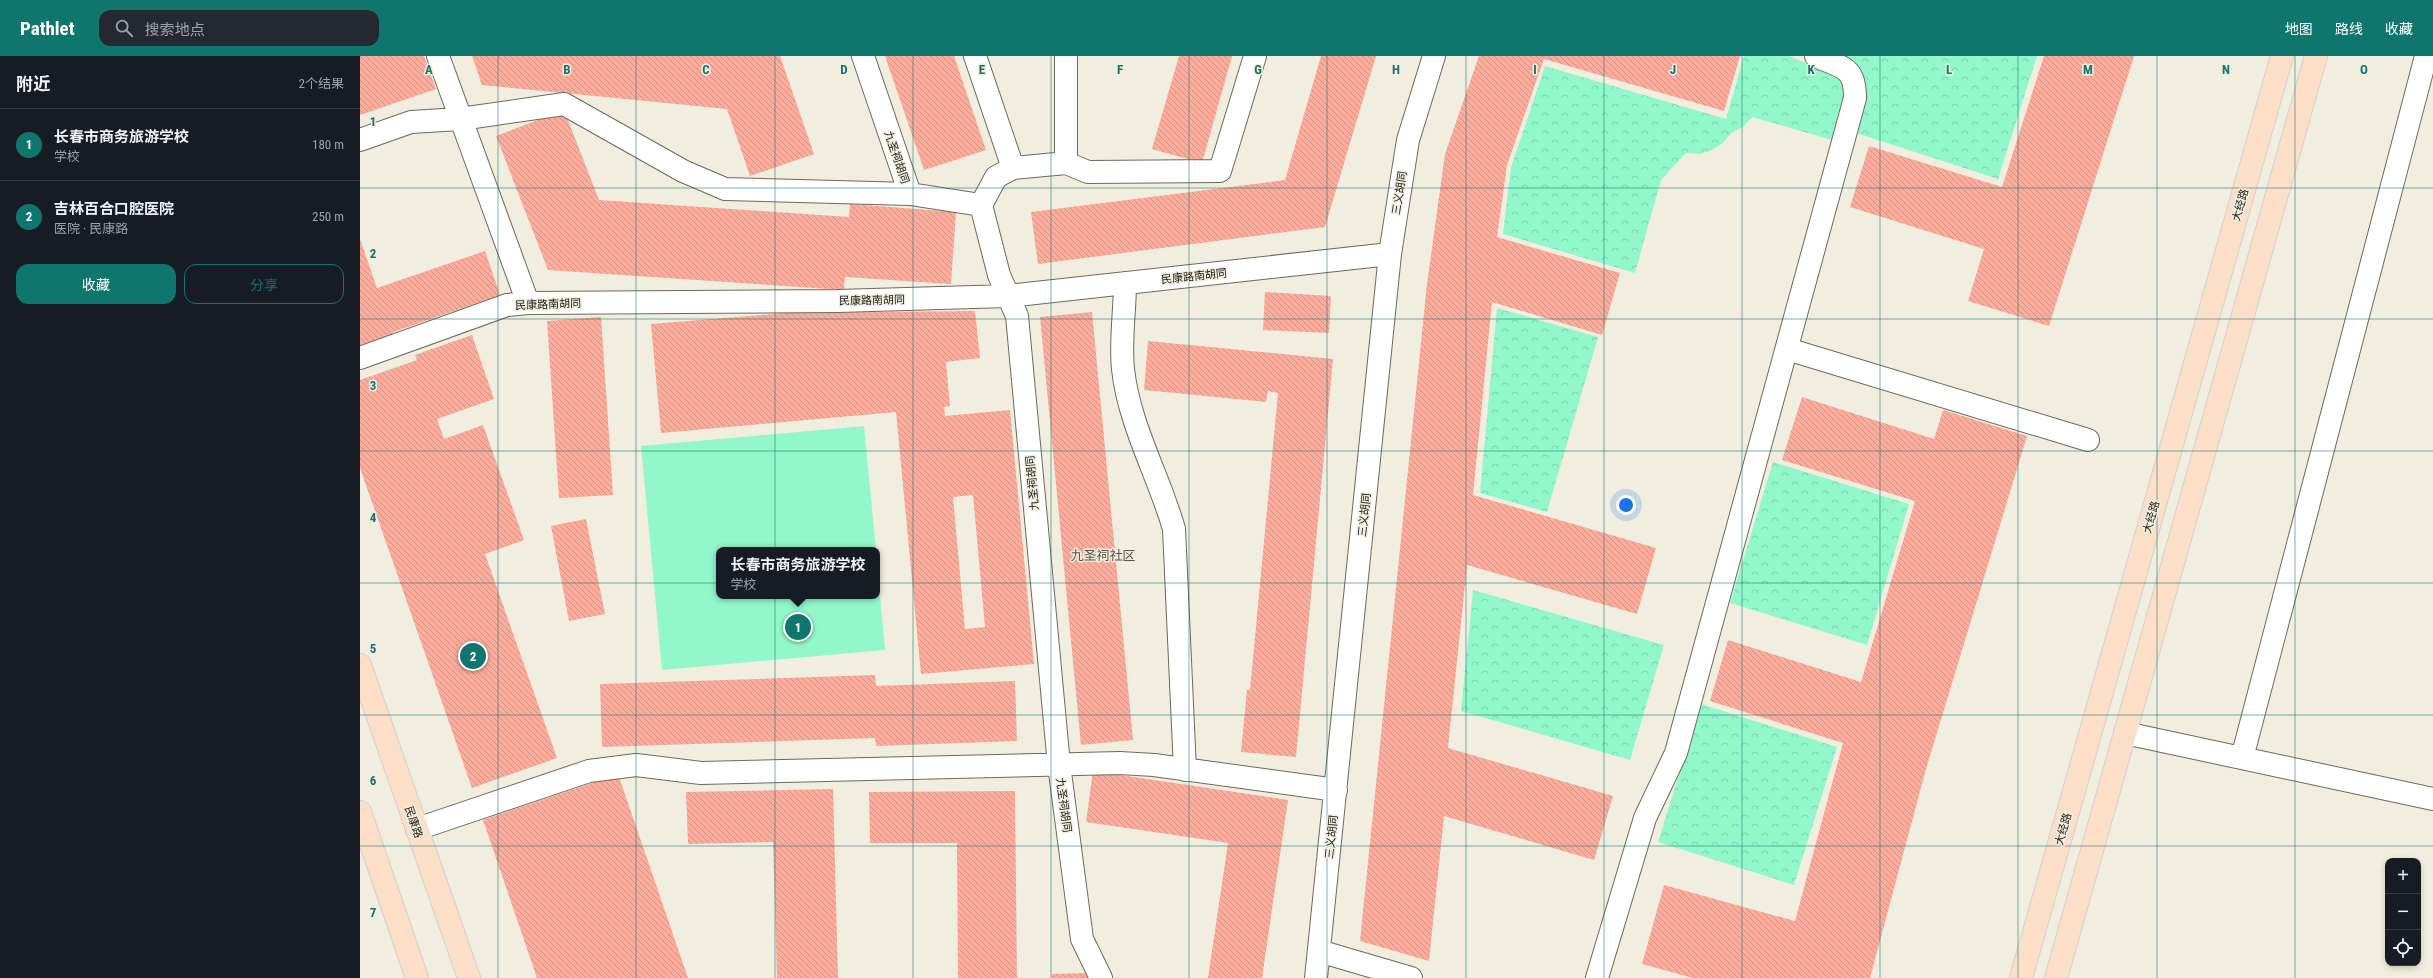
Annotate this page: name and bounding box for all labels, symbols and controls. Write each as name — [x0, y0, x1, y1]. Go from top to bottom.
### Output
search box — [99, 10, 379, 46]
text: Pathlet — [20, 17, 75, 40]
icon: search — [113, 17, 135, 39]
text: 搜索地点 — [145, 21, 205, 39]
text: 地图 — [2285, 21, 2313, 37]
text: 路线 — [2335, 21, 2363, 37]
text: 收藏 — [2385, 21, 2413, 37]
text: A — [425, 62, 433, 77]
text: B — [563, 62, 571, 77]
text: C — [702, 62, 710, 77]
text: D — [840, 62, 848, 77]
text: E — [979, 62, 986, 77]
text: F — [1117, 62, 1123, 77]
text: G — [1254, 62, 1262, 77]
text: H — [1392, 62, 1400, 77]
text: I — [1533, 62, 1537, 77]
text: J — [1670, 62, 1676, 77]
text: K — [1807, 62, 1815, 77]
text: L — [1946, 62, 1952, 77]
text: M — [2083, 62, 2093, 77]
text: N — [2222, 62, 2230, 77]
text: O — [2360, 62, 2368, 77]
text: 附近 — [16, 74, 50, 94]
text: 2个结果 — [299, 76, 344, 91]
text: 1 — [370, 114, 376, 129]
text: 长春市商务旅游学校 — [54, 128, 189, 146]
street label: 九圣祠胡同 — [881, 129, 912, 185]
text: 1 — [26, 137, 32, 152]
text: 180 m — [312, 137, 344, 152]
text: 学校 — [54, 149, 80, 164]
street label: 三义胡同 — [1390, 170, 1409, 216]
street label: 大经路 — [2230, 187, 2251, 223]
text: 吉林百合口腔医院 — [54, 200, 174, 218]
text: 2 — [26, 209, 32, 224]
text: 250 m — [312, 209, 344, 224]
text: 医院 · 民康路 — [54, 221, 128, 236]
text: 2 — [370, 246, 377, 261]
button: 收藏 — [16, 264, 176, 304]
button: 分享 — [184, 264, 344, 304]
street label: 民康路南胡同 — [1161, 267, 1228, 286]
street label: 民康路南胡同 — [839, 293, 905, 308]
street label: 民康路南胡同 — [515, 297, 581, 312]
text: 3 — [370, 378, 376, 393]
street label: 九圣祠胡同 — [1024, 455, 1041, 511]
street label: 三义胡同 — [1356, 492, 1373, 538]
your location — [1616, 495, 1636, 515]
street label: 大经路 — [2141, 499, 2162, 535]
text: 4 — [370, 510, 377, 525]
popup — [716, 547, 880, 599]
district label: 九圣祠社区 — [1070, 548, 1136, 563]
text: 长春市商务旅游学校 — [730, 556, 866, 574]
text: 学校 — [730, 577, 757, 592]
pin: 1 — [785, 612, 811, 642]
text: 5 — [370, 641, 377, 656]
pin: 2 — [460, 641, 486, 671]
text: 6 — [370, 773, 377, 788]
street label: 九圣祠胡同 — [1053, 777, 1074, 833]
street label: 民康路 — [402, 804, 425, 840]
street label: 大经路 — [2053, 811, 2074, 847]
street label: 三义胡同 — [1323, 814, 1340, 860]
map controls — [2385, 858, 2421, 966]
button: + — [2385, 858, 2421, 894]
button: − — [2385, 894, 2421, 930]
text: 7 — [370, 905, 377, 920]
button: locate — [2385, 930, 2421, 966]

